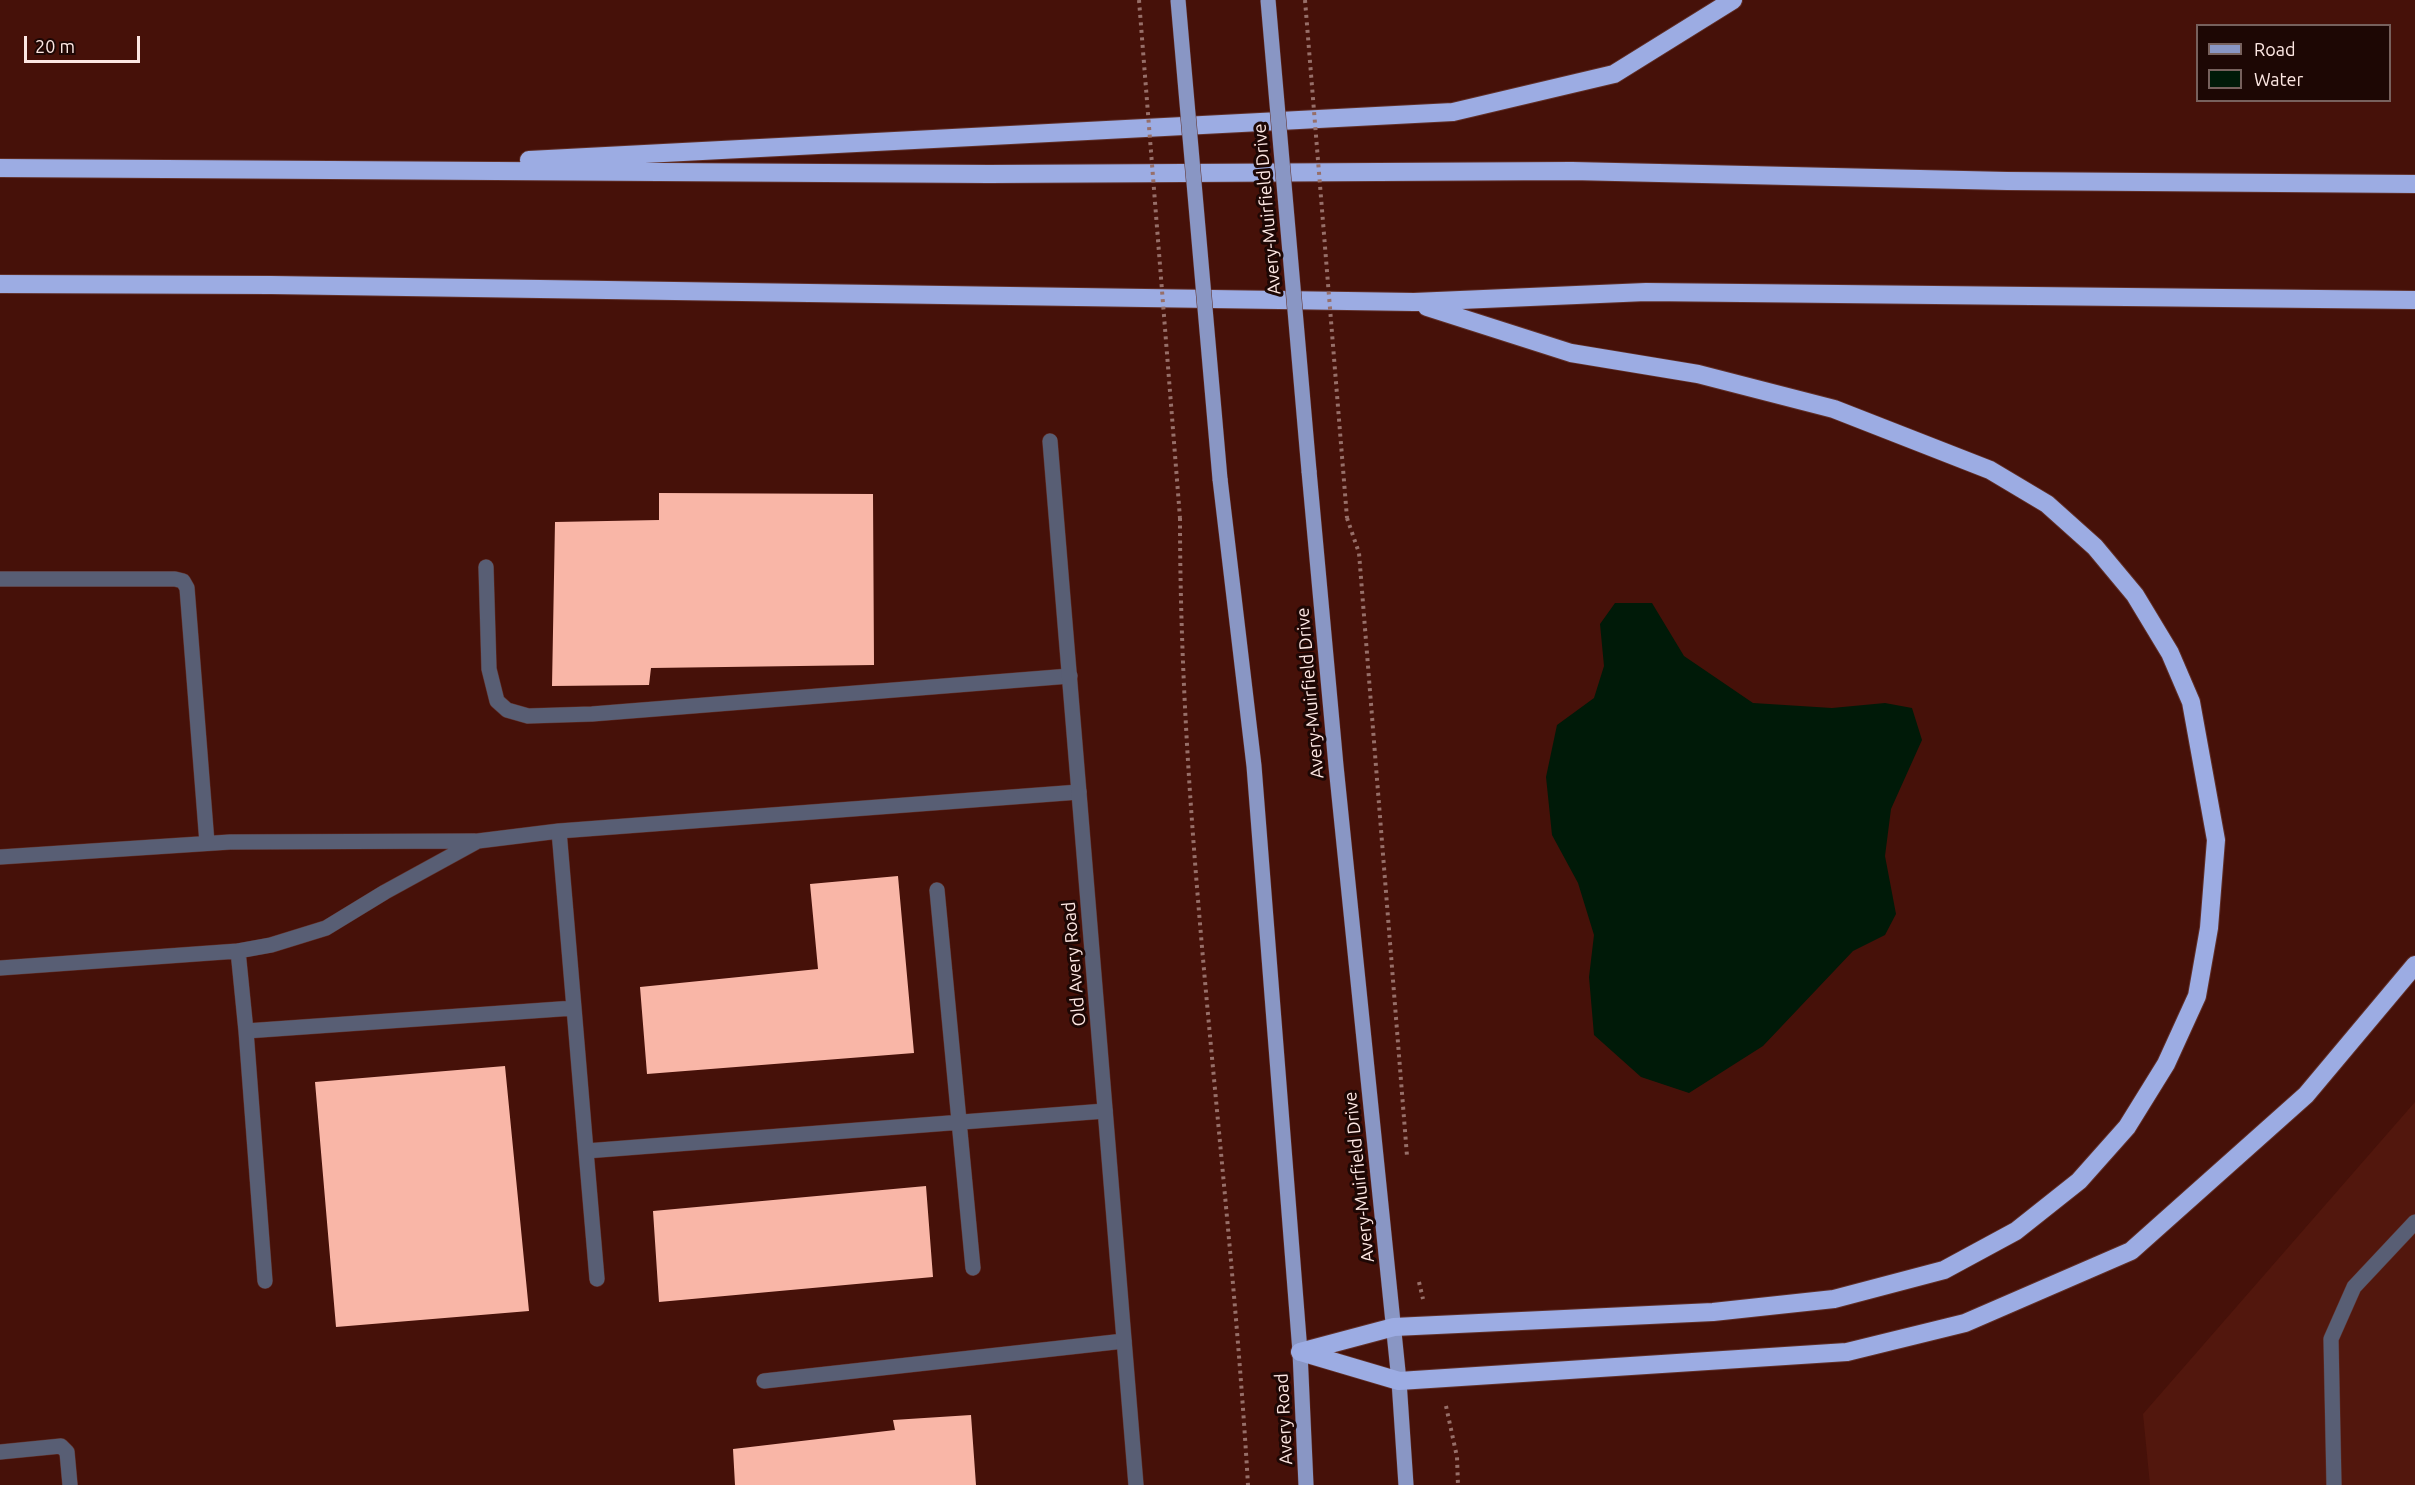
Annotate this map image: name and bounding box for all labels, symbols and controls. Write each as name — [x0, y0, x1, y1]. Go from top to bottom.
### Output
scale bar — [27, 24, 142, 62]
legend — [2196, 24, 2391, 102]
text: 20 m — [35, 36, 75, 56]
text: Road — [2254, 39, 2296, 59]
text: Water — [2254, 69, 2303, 89]
street label: Avery-Muirfield Drive — [1249, 123, 1285, 295]
street label: Avery-Muirfield Drive — [1292, 607, 1328, 779]
street label: Old Avery Road — [1058, 901, 1090, 1027]
street label: Avery-Muirfield Drive — [1339, 1091, 1379, 1263]
street label: Avery Road — [1271, 1373, 1297, 1465]

